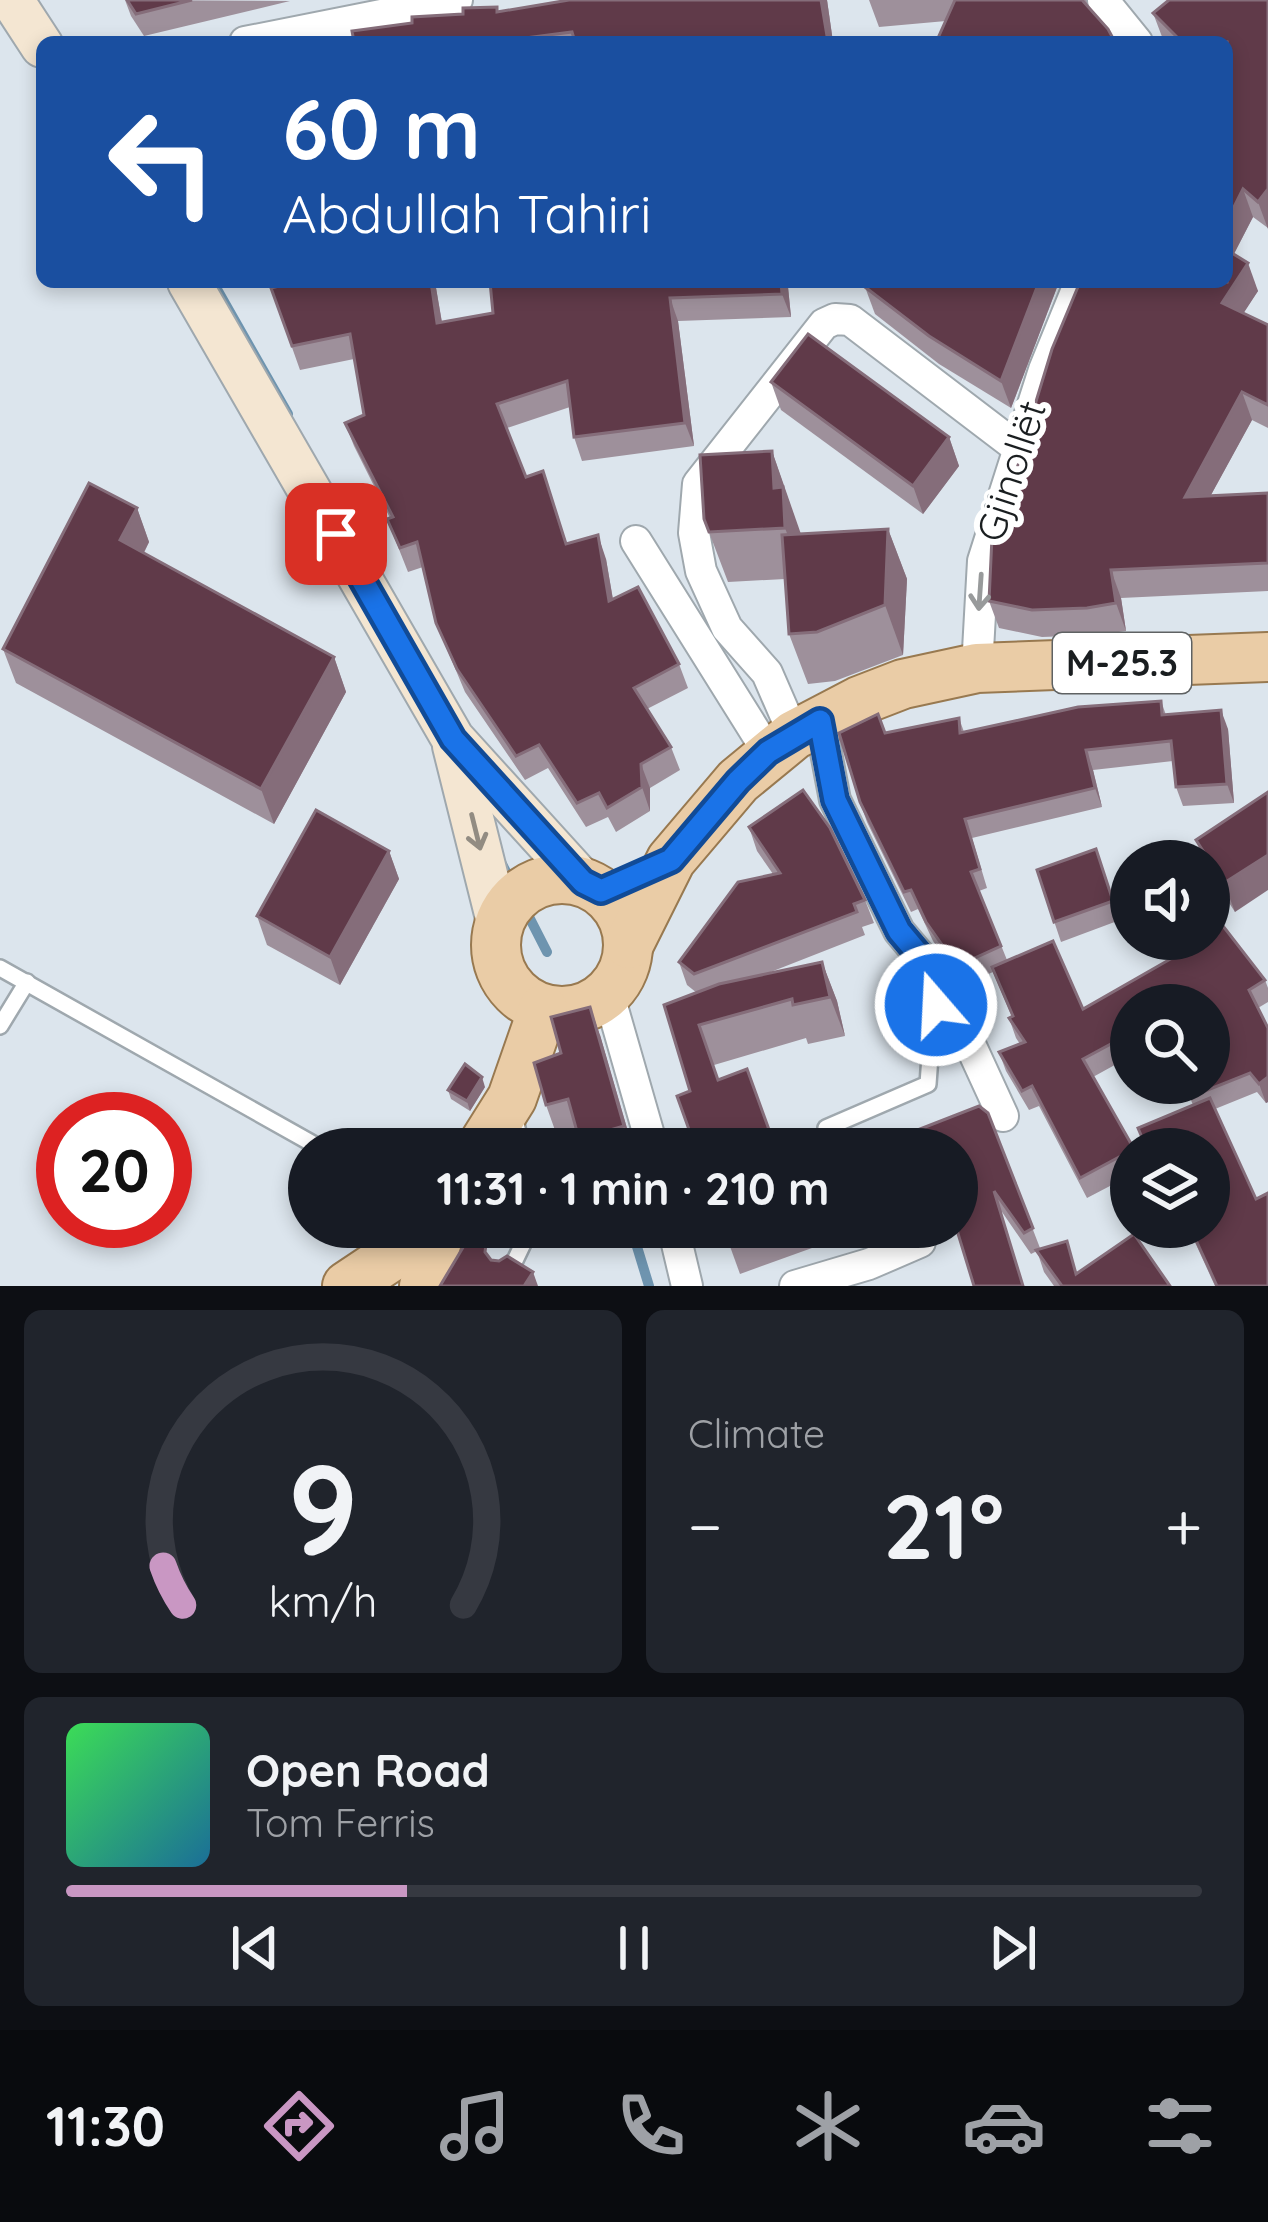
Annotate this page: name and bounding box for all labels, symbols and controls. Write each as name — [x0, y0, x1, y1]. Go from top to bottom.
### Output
text: 60 m — [282, 75, 481, 180]
icon: left — [84, 84, 240, 240]
text: Abdullah Tahiri — [282, 179, 651, 247]
street label: Gjinollët — [965, 394, 1056, 547]
pin — [285, 483, 387, 585]
icon: arrive — [303, 501, 369, 567]
one-way arrow — [969, 572, 992, 611]
road number: M-25.3 — [1053, 633, 1191, 693]
one-way arrow — [466, 813, 488, 851]
map controls — [1110, 840, 1230, 1248]
button: sound — [1110, 840, 1230, 960]
position arrow — [873, 942, 999, 1068]
button: search — [1110, 984, 1230, 1104]
speed limit sign: 20 — [36, 1092, 192, 1248]
button: layers — [1110, 1128, 1230, 1248]
text: 11:31 · 1 min · 210 m — [436, 1160, 830, 1216]
text: Climate — [688, 1409, 825, 1458]
text: 9 — [288, 1429, 358, 1585]
text: 21° — [883, 1469, 1004, 1582]
text: − — [688, 1484, 722, 1567]
text: + — [1165, 1484, 1202, 1567]
text: km/h — [269, 1573, 377, 1627]
text: Open Road — [246, 1742, 490, 1798]
text: Tom Ferris — [246, 1798, 435, 1847]
icon: previous — [222, 1915, 288, 1981]
icon: pause — [601, 1915, 667, 1981]
icon: next — [980, 1915, 1046, 1981]
icon: directions — [257, 2084, 341, 2168]
icon: music — [433, 2084, 517, 2168]
icon: phone — [609, 2084, 693, 2168]
icon: climate — [786, 2084, 870, 2168]
icon: car — [962, 2084, 1046, 2168]
icon: filters — [1138, 2084, 1222, 2168]
text: 11:30 — [46, 2092, 165, 2160]

